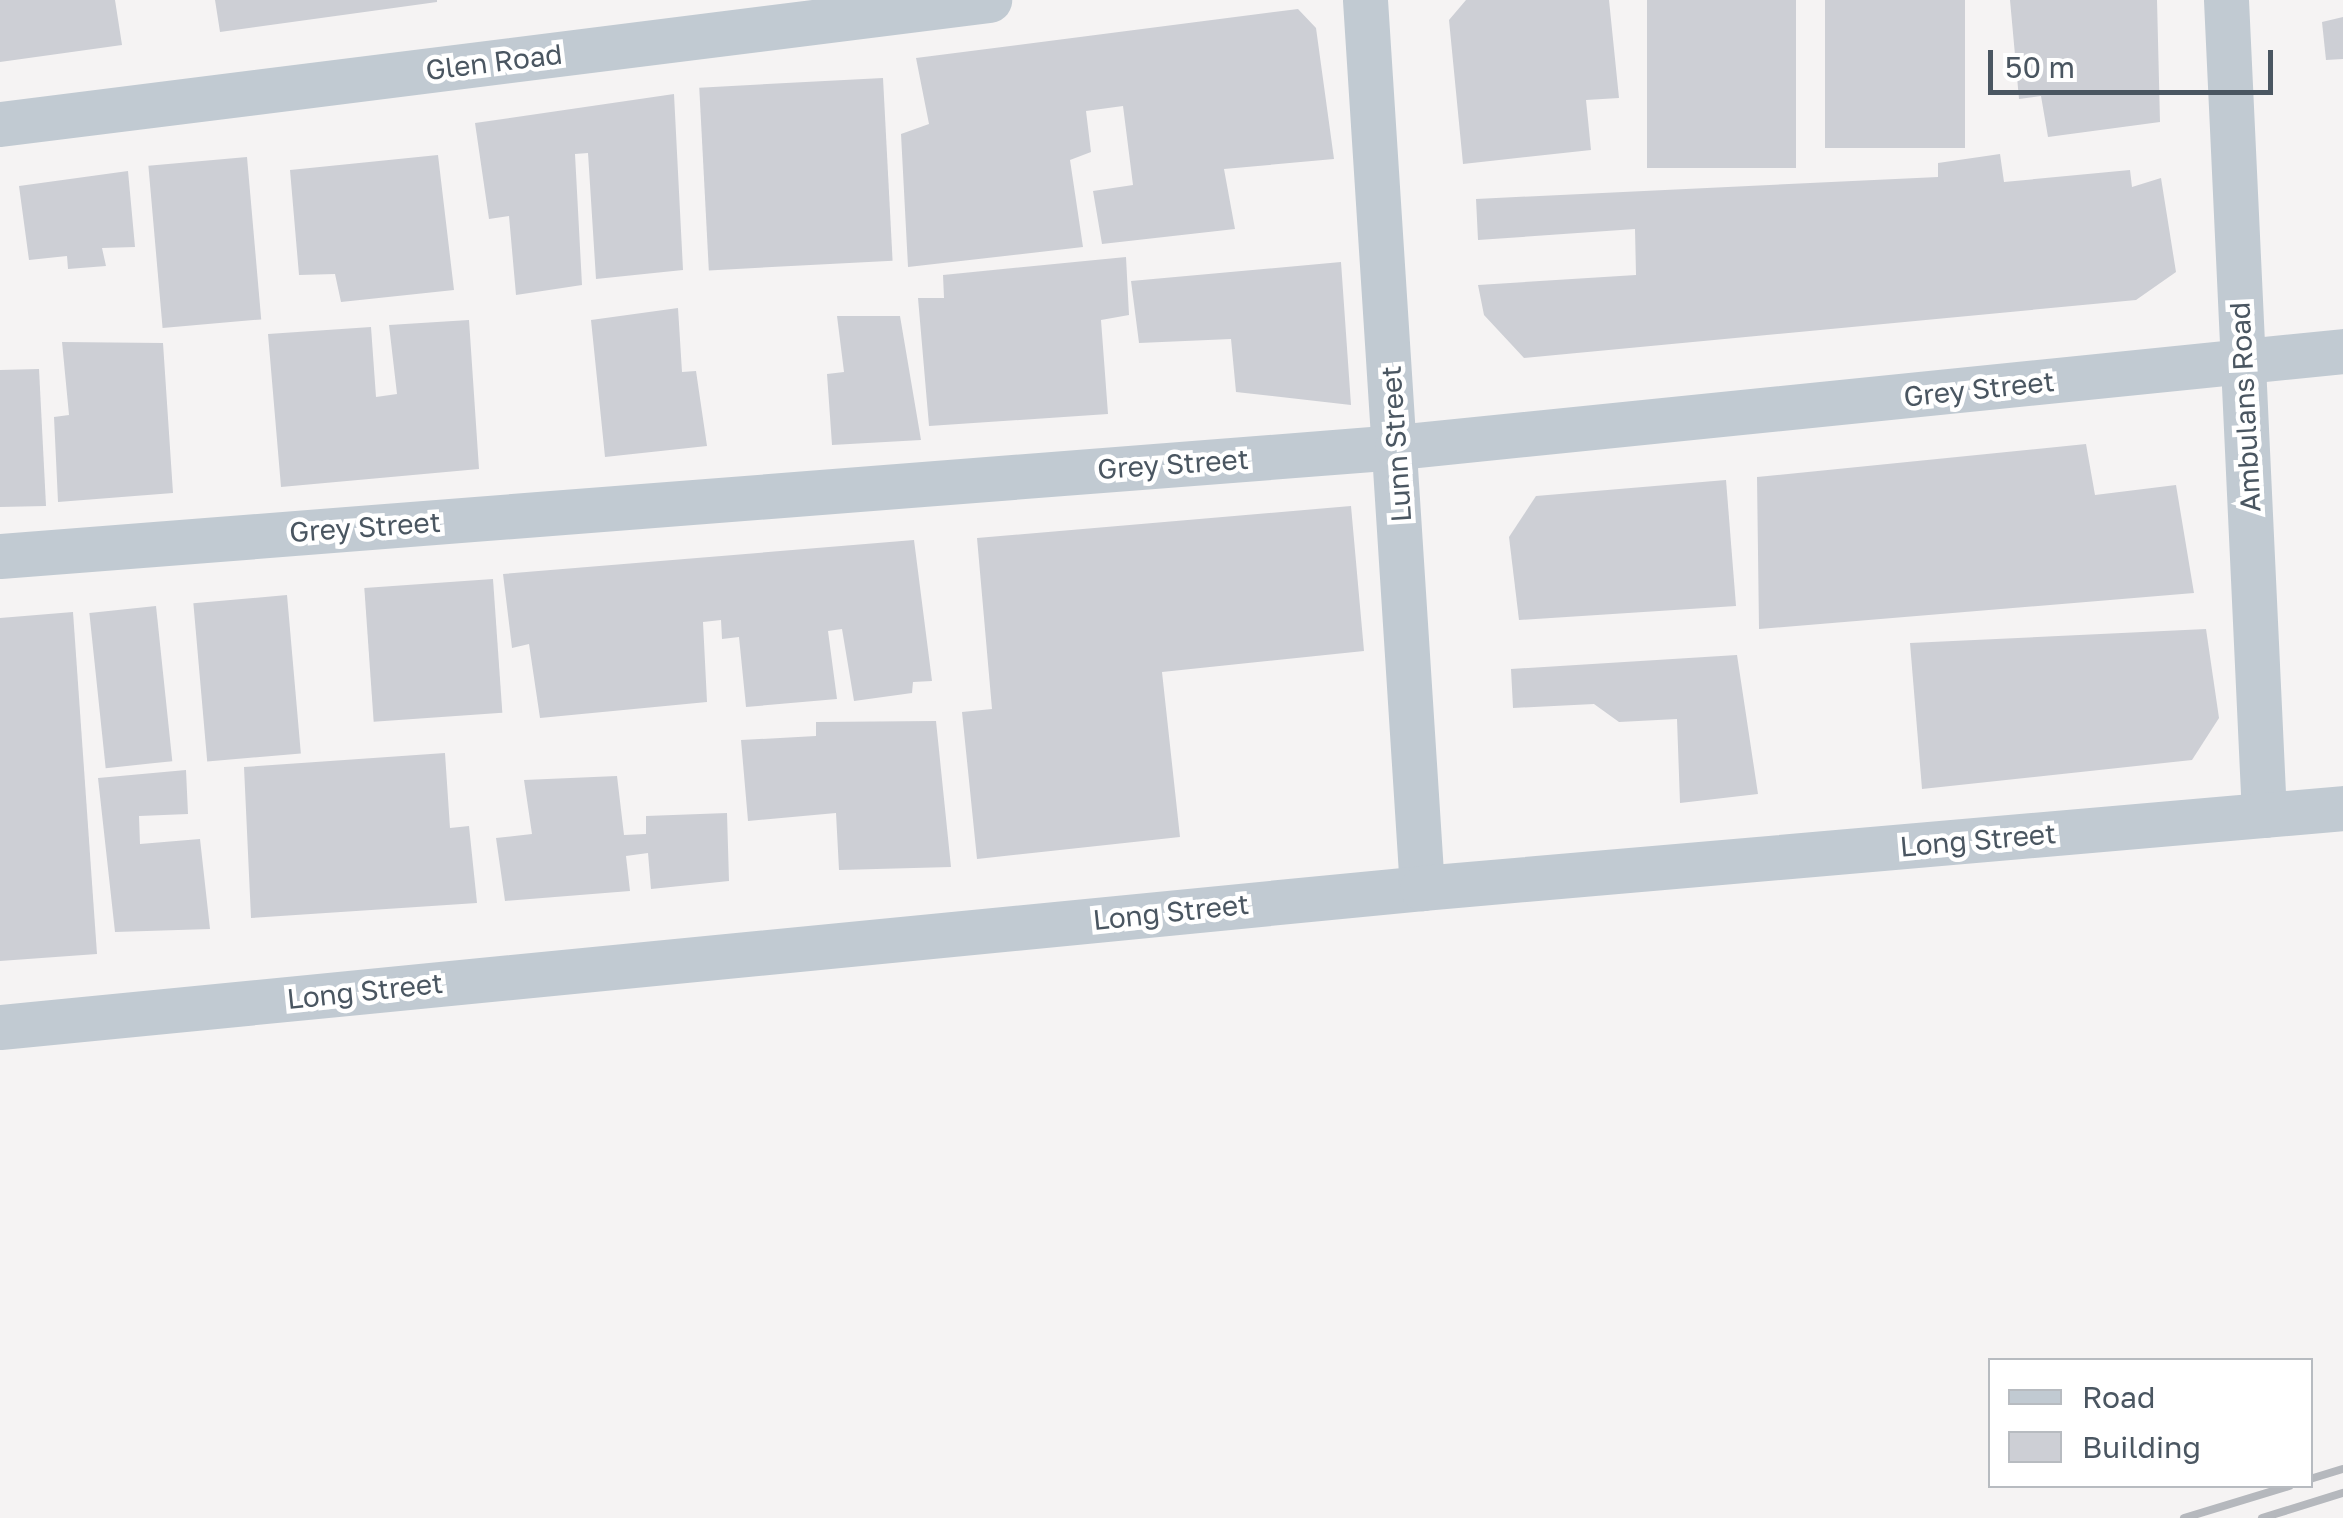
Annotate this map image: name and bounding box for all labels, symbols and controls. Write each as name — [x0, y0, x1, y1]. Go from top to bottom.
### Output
scale bar — [1993, 30, 2278, 92]
street label: Glen Road — [424, 37, 564, 87]
text: 50 m — [2005, 49, 2075, 85]
street label: Ambulans Road — [2223, 301, 2267, 513]
street label: Grey Street — [1902, 364, 2056, 414]
street label: Lunn Street — [1374, 365, 1418, 523]
street label: Grey Street — [1096, 442, 1250, 486]
street label: Grey Street — [288, 505, 442, 549]
street label: Long Street — [1898, 816, 2058, 864]
street label: Long Street — [1091, 887, 1251, 937]
street label: Long Street — [285, 966, 445, 1016]
legend — [1988, 1358, 2313, 1488]
text: Road — [2082, 1379, 2156, 1415]
text: Building — [2082, 1429, 2201, 1465]

